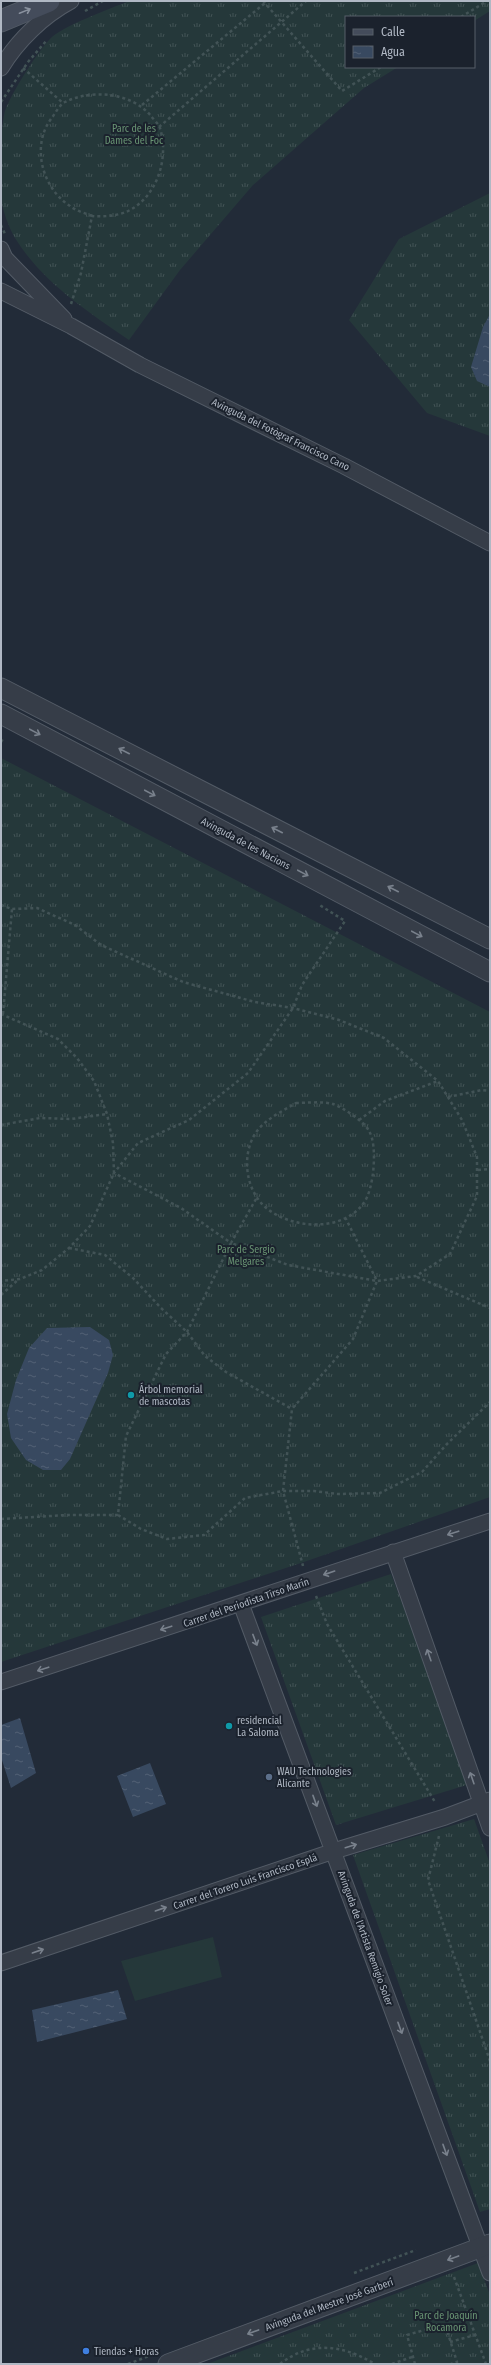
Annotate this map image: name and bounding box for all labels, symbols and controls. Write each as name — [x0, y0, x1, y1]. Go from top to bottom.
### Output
one-way arrow — [18, 6, 30, 14]
legend — [345, 16, 475, 68]
text: Calle — [381, 25, 405, 39]
text: Agua — [381, 45, 405, 59]
park label: Parc de les Dames del Foc — [105, 123, 164, 147]
street label: Avinguda del Fotògraf Francisco Cano — [210, 396, 351, 474]
one-way arrow — [29, 729, 41, 736]
one-way arrow — [118, 747, 130, 754]
one-way arrow — [144, 789, 156, 797]
street label: Avinguda de les Nacions — [199, 815, 292, 872]
one-way arrow — [272, 826, 284, 833]
one-way arrow — [296, 870, 308, 877]
one-way arrow — [387, 885, 399, 892]
one-way arrow — [411, 930, 423, 938]
park label: Parc de Sergio Melgares — [217, 1244, 275, 1268]
place label: Árbol memorial de mascotas — [139, 1382, 203, 1408]
marker: Árbol memorial de mascotas — [126, 1390, 136, 1400]
one-way arrow — [447, 1529, 459, 1537]
one-way arrow — [324, 1570, 336, 1578]
street label: Carrer del Periodista Tirso Marín — [182, 1575, 311, 1630]
one-way arrow — [161, 1625, 173, 1633]
one-way arrow — [252, 1634, 260, 1646]
one-way arrow — [425, 1649, 432, 1662]
one-way arrow — [37, 1666, 50, 1673]
place label: residencial La Saloma — [237, 1715, 282, 1739]
marker: residencial La Saloma — [224, 1721, 234, 1731]
place label: WAU Technologies Alicante — [277, 1766, 351, 1790]
marker: WAU Technologies Alicante — [264, 1772, 274, 1782]
one-way arrow — [468, 1772, 476, 1784]
one-way arrow — [312, 1795, 320, 1807]
one-way arrow — [344, 1842, 357, 1849]
street label: Carrer del Torero Luis Francisco Esplá — [172, 1852, 319, 1912]
street label: Avinguda de l'Artista Remigio Soler — [335, 1869, 395, 2008]
one-way arrow — [154, 1905, 167, 1912]
one-way arrow — [32, 1946, 44, 1954]
one-way arrow — [396, 2022, 404, 2034]
one-way arrow — [441, 2144, 449, 2156]
one-way arrow — [448, 2254, 460, 2262]
street label: Avinguda del Mestre José Garberí — [263, 2275, 395, 2334]
park label: Parc de Joaquín Rocamora — [414, 2309, 478, 2334]
one-way arrow — [247, 2329, 259, 2337]
marker: Tiendas + Horas — [81, 2346, 91, 2356]
place label: Tiendas + Horas — [94, 2346, 159, 2358]

